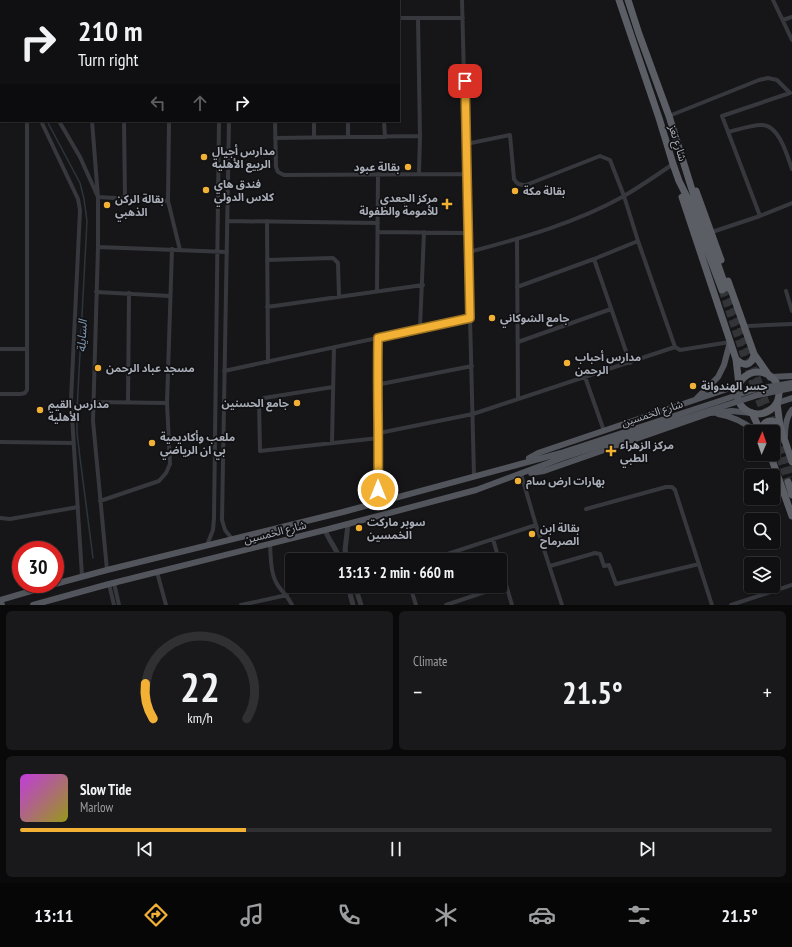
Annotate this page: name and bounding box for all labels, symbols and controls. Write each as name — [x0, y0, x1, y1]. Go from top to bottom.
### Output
text: 210 m — [78, 12, 142, 49]
icon: right — [12, 16, 64, 68]
text: Turn right — [78, 48, 138, 71]
pin — [448, 64, 482, 98]
icon: arrive — [454, 70, 476, 92]
icon: left — [147, 92, 169, 114]
icon: ahead — [189, 92, 211, 114]
icon: right — [231, 92, 253, 114]
street label: شارع تعز — [665, 122, 690, 163]
place label: مدارس أجيال الربيع الأهلية — [212, 144, 275, 173]
marker: مدارس أجيال الربيع الأهلية — [199, 152, 209, 162]
place label: بقالة عبود — [354, 160, 400, 174]
marker: بقالة عبود — [403, 162, 413, 172]
place label: فندق هاي كلاس الدولي — [214, 177, 275, 207]
place label: بقالة مكة — [523, 184, 566, 198]
marker: فندق هاي كلاس الدولي — [201, 185, 211, 195]
marker: بقالة مكة — [510, 186, 520, 196]
place label: مركز الجعدي للأمومة والطفولة — [359, 191, 438, 218]
place label: بقالة الركن الذهبي — [115, 192, 164, 222]
marker: مركز الجعدي للأمومة والطفولة — [441, 198, 453, 210]
marker: بقالة الركن الذهبي — [102, 200, 112, 210]
place label: جامع الشوكاني — [500, 311, 569, 328]
marker: جامع الشوكاني — [487, 313, 497, 323]
water label: السايلة — [73, 318, 90, 353]
place label: مدارس أحباب الرحمن — [575, 350, 641, 377]
marker: مدارس أحباب الرحمن — [562, 358, 572, 368]
place label: مسجد عباد الرحمن — [106, 361, 195, 375]
marker: مسجد عباد الرحمن — [93, 363, 103, 373]
place label: جسر الهندوانة — [701, 379, 768, 393]
marker: جسر الهندوانة — [688, 381, 698, 391]
place label: جامع الحسنين — [221, 396, 289, 412]
street label: شارع الخمسين — [619, 396, 685, 431]
place label: مدارس القيم الأهلية — [48, 397, 109, 424]
marker: جامع الحسنين — [292, 398, 302, 408]
marker: مدارس القيم الأهلية — [35, 405, 45, 415]
north arrow — [744, 425, 780, 461]
map controls — [744, 425, 780, 593]
place label: ملعب وأكاديمية بي ان الرياضي — [160, 430, 235, 460]
marker: ملعب وأكاديمية بي ان الرياضي — [147, 438, 157, 448]
place label: مركز الزهراء الطبي — [620, 438, 674, 468]
marker: مركز الزهراء الطبي — [605, 445, 617, 457]
position arrow — [357, 469, 399, 511]
button: sound — [744, 469, 780, 505]
place label: بهارات ارض سام — [526, 474, 605, 490]
marker: بهارات ارض سام — [513, 476, 523, 486]
button: search — [744, 513, 780, 549]
place label: سوبر ماركت الخمسين — [367, 515, 425, 542]
street label: شارع الخمسين — [242, 517, 308, 548]
place label: بقالة ابن الصرماح — [540, 521, 580, 549]
marker: سوبر ماركت الخمسين — [354, 523, 364, 533]
marker: بقالة ابن الصرماح — [527, 529, 537, 539]
speed limit sign: 30 — [12, 541, 64, 593]
button: layers — [744, 557, 780, 593]
text: 13:13 · 2 min · 660 m — [338, 563, 454, 582]
text: Climate — [413, 653, 447, 670]
text: 22 — [180, 659, 219, 712]
text: 21.5° — [562, 673, 623, 712]
text: − — [413, 678, 422, 706]
text: + — [763, 678, 772, 706]
text: km/h — [187, 707, 212, 726]
text: Slow Tide — [80, 780, 132, 799]
text: Marlow — [80, 799, 113, 816]
icon: previous — [134, 838, 156, 860]
icon: pause — [385, 838, 407, 860]
icon: next — [636, 838, 658, 860]
icon: directions — [142, 901, 170, 929]
icon: music — [238, 901, 266, 929]
icon: phone — [335, 901, 363, 929]
icon: climate — [432, 901, 460, 929]
icon: car — [528, 901, 556, 929]
icon: filters — [625, 901, 653, 929]
text: 13:11 — [34, 904, 73, 927]
text: 21.5° — [722, 904, 758, 927]

